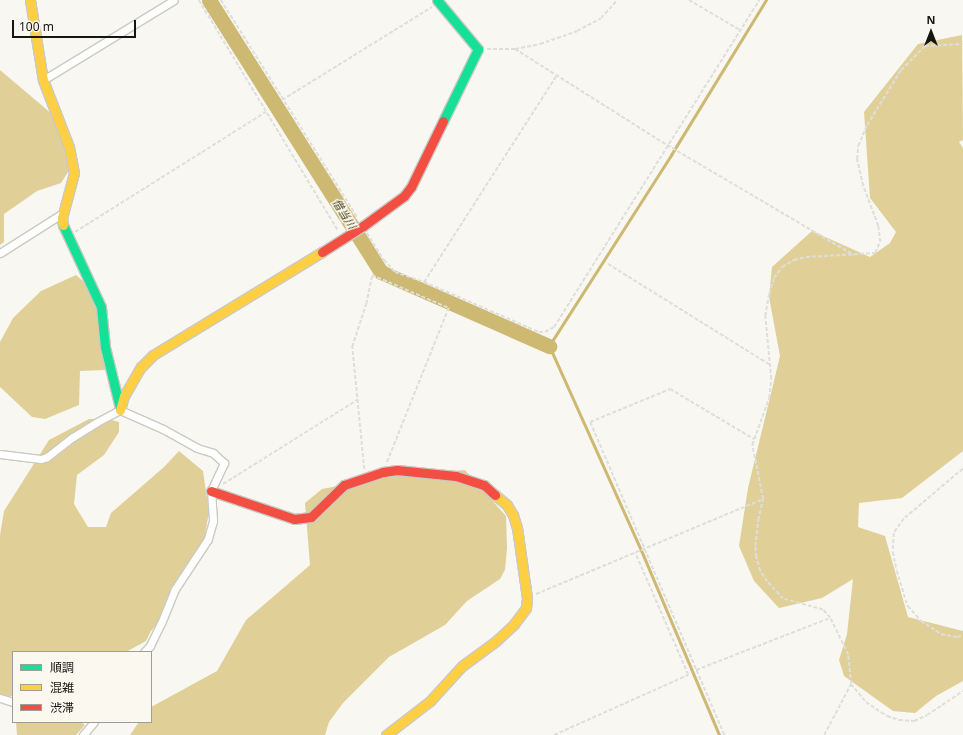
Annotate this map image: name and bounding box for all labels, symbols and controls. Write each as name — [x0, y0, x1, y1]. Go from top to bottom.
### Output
scale bar — [14, 12, 138, 38]
north arrow — [911, 12, 951, 52]
text: N — [927, 12, 935, 27]
text: 100 m — [19, 18, 54, 35]
water label: 借当川 — [330, 197, 358, 231]
legend — [12, 651, 152, 723]
text: 順調 — [50, 659, 74, 676]
text: 混雑 — [50, 679, 74, 696]
text: 渋滞 — [50, 699, 74, 716]

